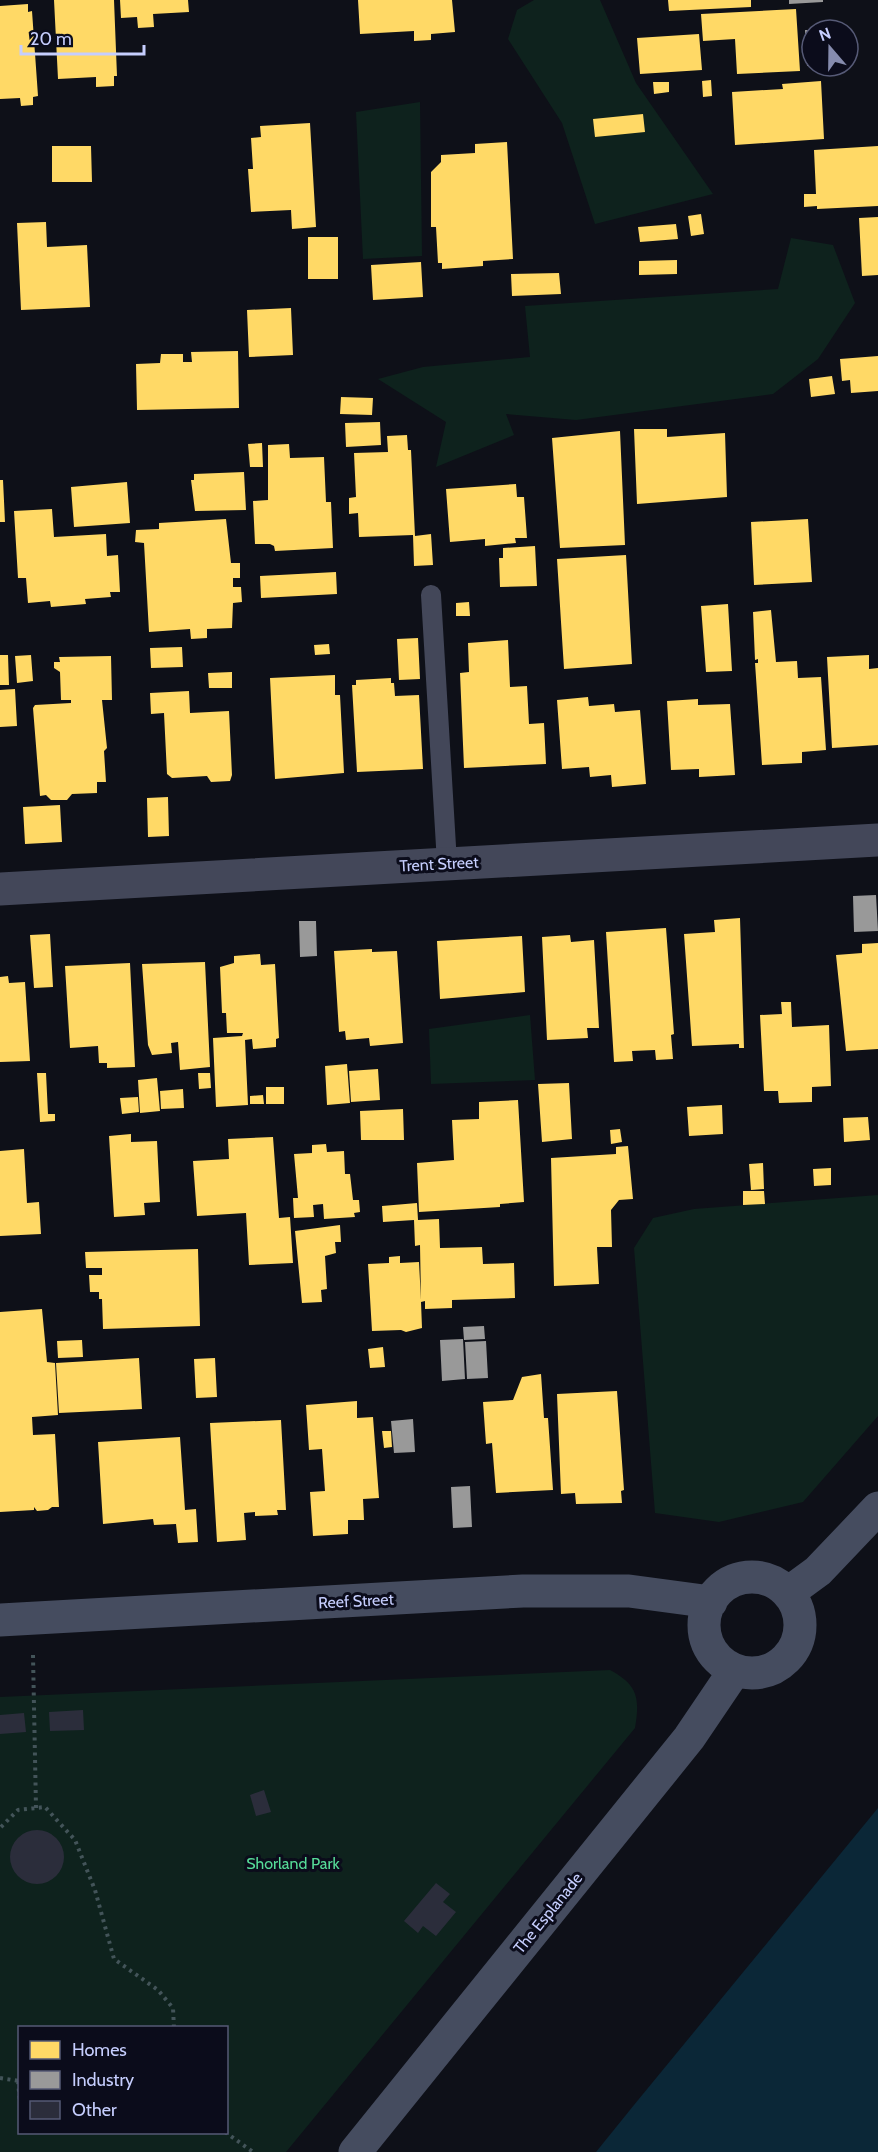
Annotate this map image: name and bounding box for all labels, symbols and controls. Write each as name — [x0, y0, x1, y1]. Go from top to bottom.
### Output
scale bar — [21, 18, 144, 56]
north arrow — [800, 18, 860, 78]
text: N — [816, 24, 834, 45]
text: 20 m — [30, 28, 72, 50]
street label: Trent Street — [399, 852, 480, 876]
street label: Reef Street — [318, 1589, 395, 1612]
park label: Shorland Park — [246, 1854, 341, 1873]
street label: The Esplanade — [510, 1869, 586, 1957]
legend — [18, 2026, 228, 2134]
text: Homes — [72, 2039, 127, 2061]
text: Industry — [72, 2069, 134, 2091]
text: Other — [72, 2099, 117, 2121]

